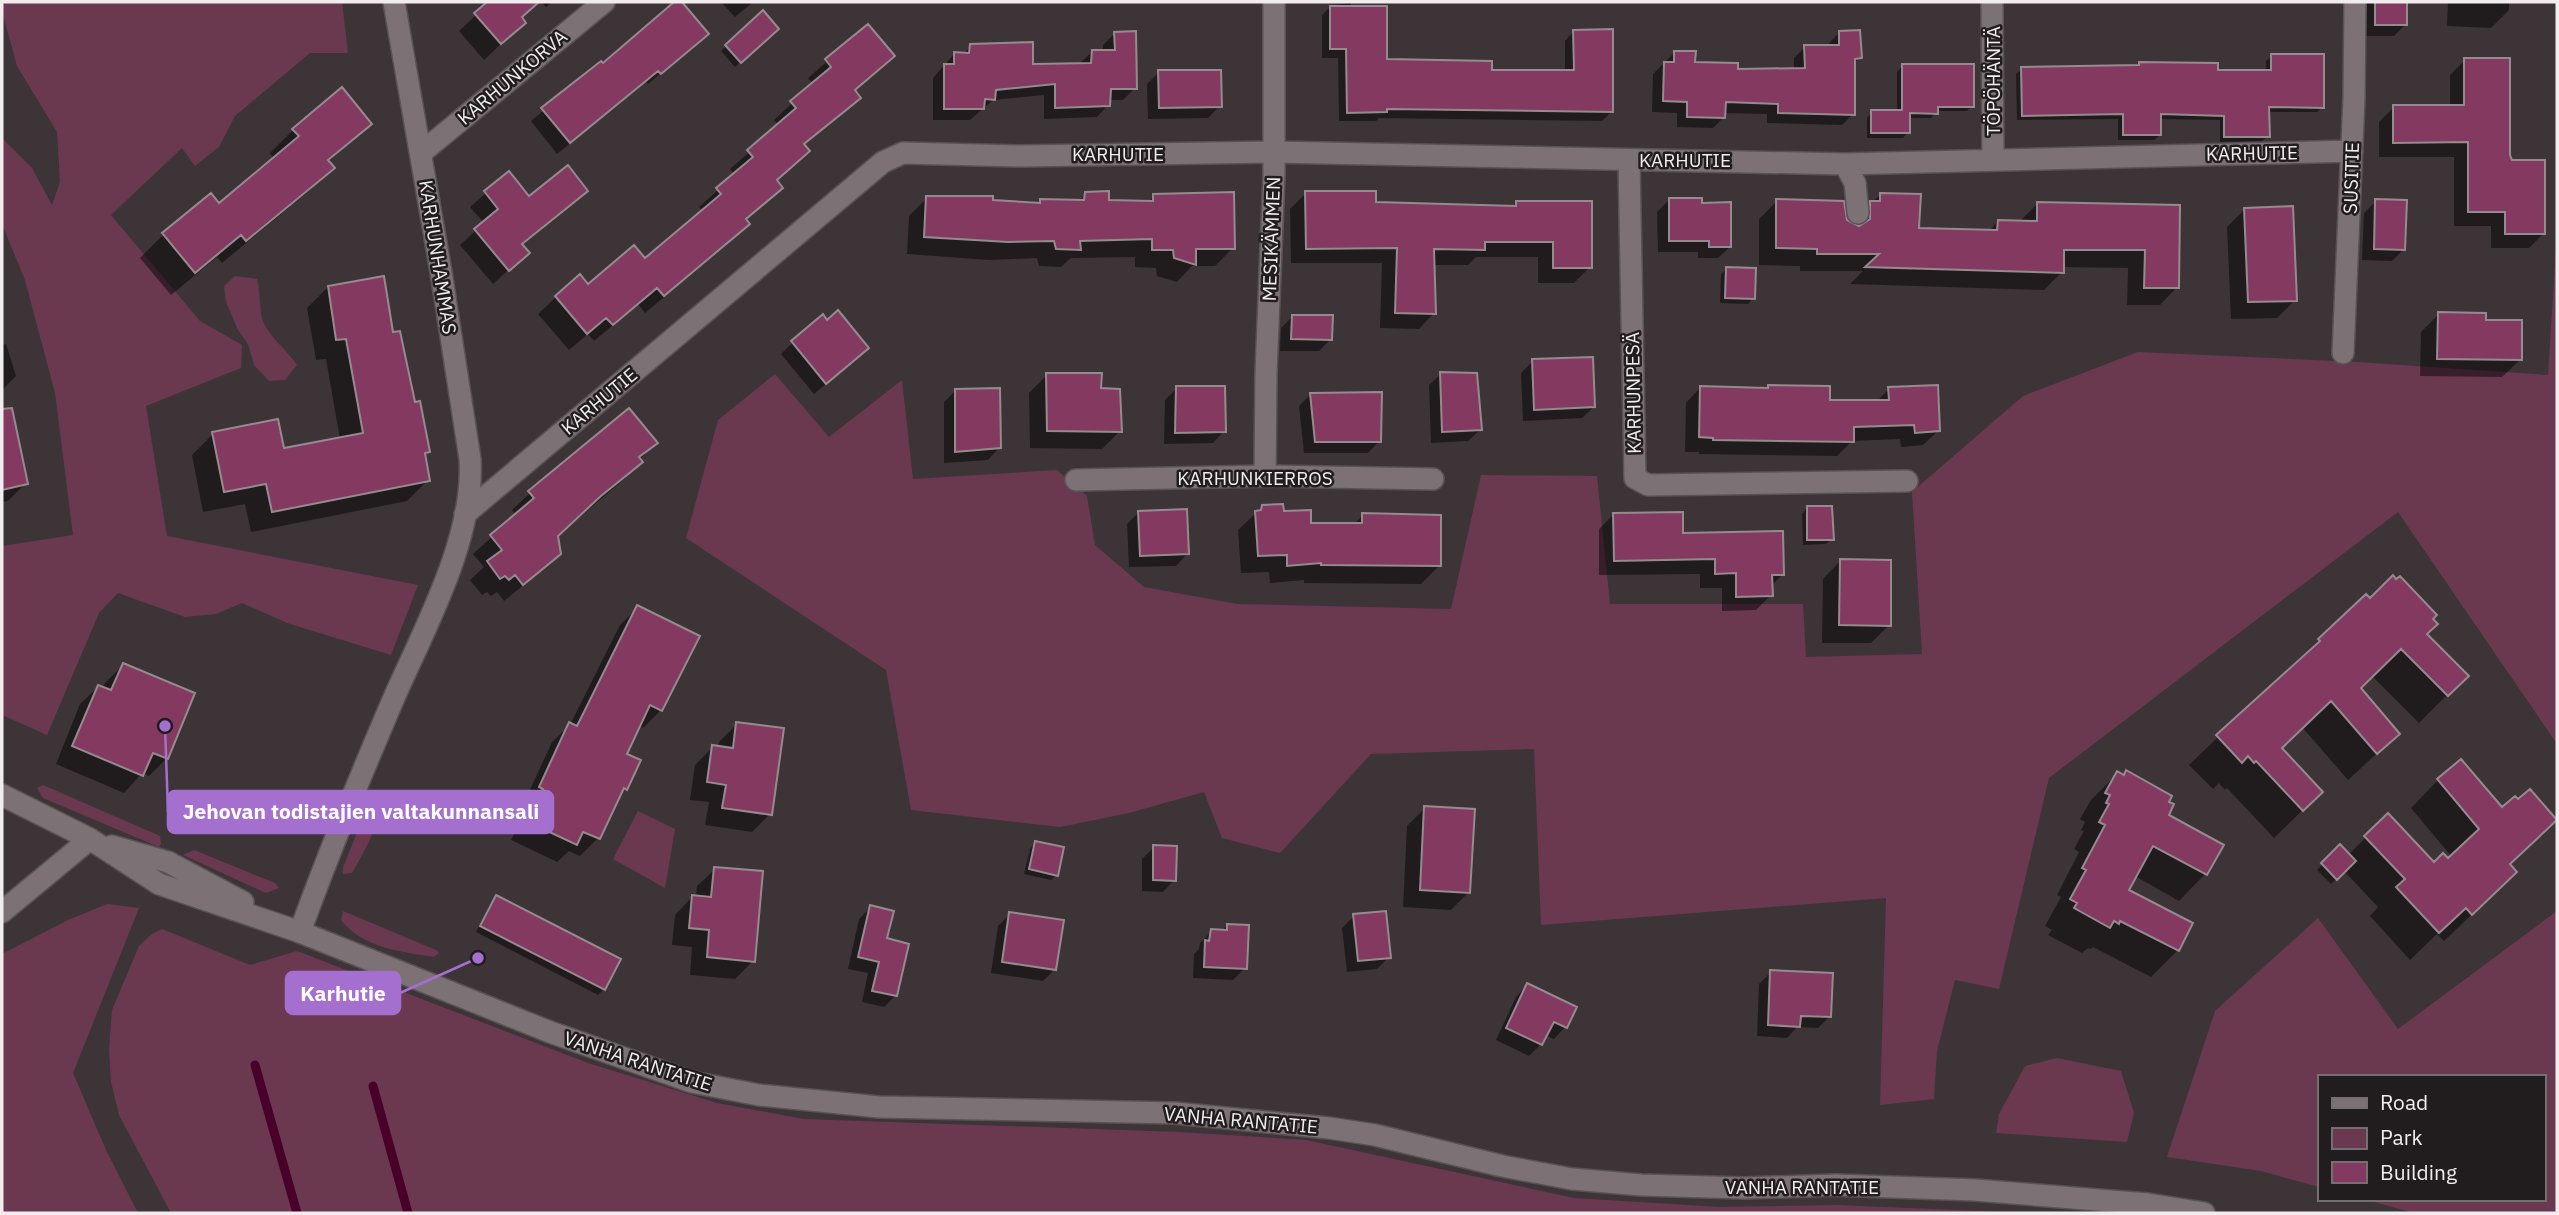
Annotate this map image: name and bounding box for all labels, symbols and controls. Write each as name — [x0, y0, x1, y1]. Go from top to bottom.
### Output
street label: KARHUNKORVA — [452, 24, 572, 130]
street label: TÖPÖHÄNTÄ — [1981, 26, 2005, 136]
street label: KARHUTIE — [2206, 140, 2298, 166]
street label: KARHUTIE — [1072, 142, 1164, 166]
street label: SUSITIE — [2338, 142, 2364, 214]
street label: KARHUTIE — [1639, 148, 1731, 172]
street label: MESIKÄMMEN — [1257, 176, 1285, 302]
street label: KARHUNHAMMAS — [414, 178, 462, 336]
street label: KARHUNPESÄ — [1620, 332, 1646, 454]
street label: KARHUTIE — [556, 362, 642, 440]
street label: KARHUNKIERROS — [1177, 466, 1333, 490]
callout: Jehovan todistajien valtakunnansali — [168, 791, 553, 833]
text: Jehovan todistajien valtakunnansali — [183, 797, 539, 825]
callout: Karhutie — [286, 972, 400, 1014]
text: Karhutie — [300, 979, 386, 1007]
street label: VANHA RANTATIE — [561, 1026, 715, 1096]
legend — [2318, 1075, 2545, 1201]
text: Road — [2380, 1088, 2428, 1116]
street label: VANHA RANTATIE — [1163, 1101, 1319, 1139]
text: Park — [2380, 1123, 2423, 1151]
text: Building — [2380, 1158, 2457, 1186]
street label: VANHA RANTATIE — [1725, 1175, 1879, 1199]

